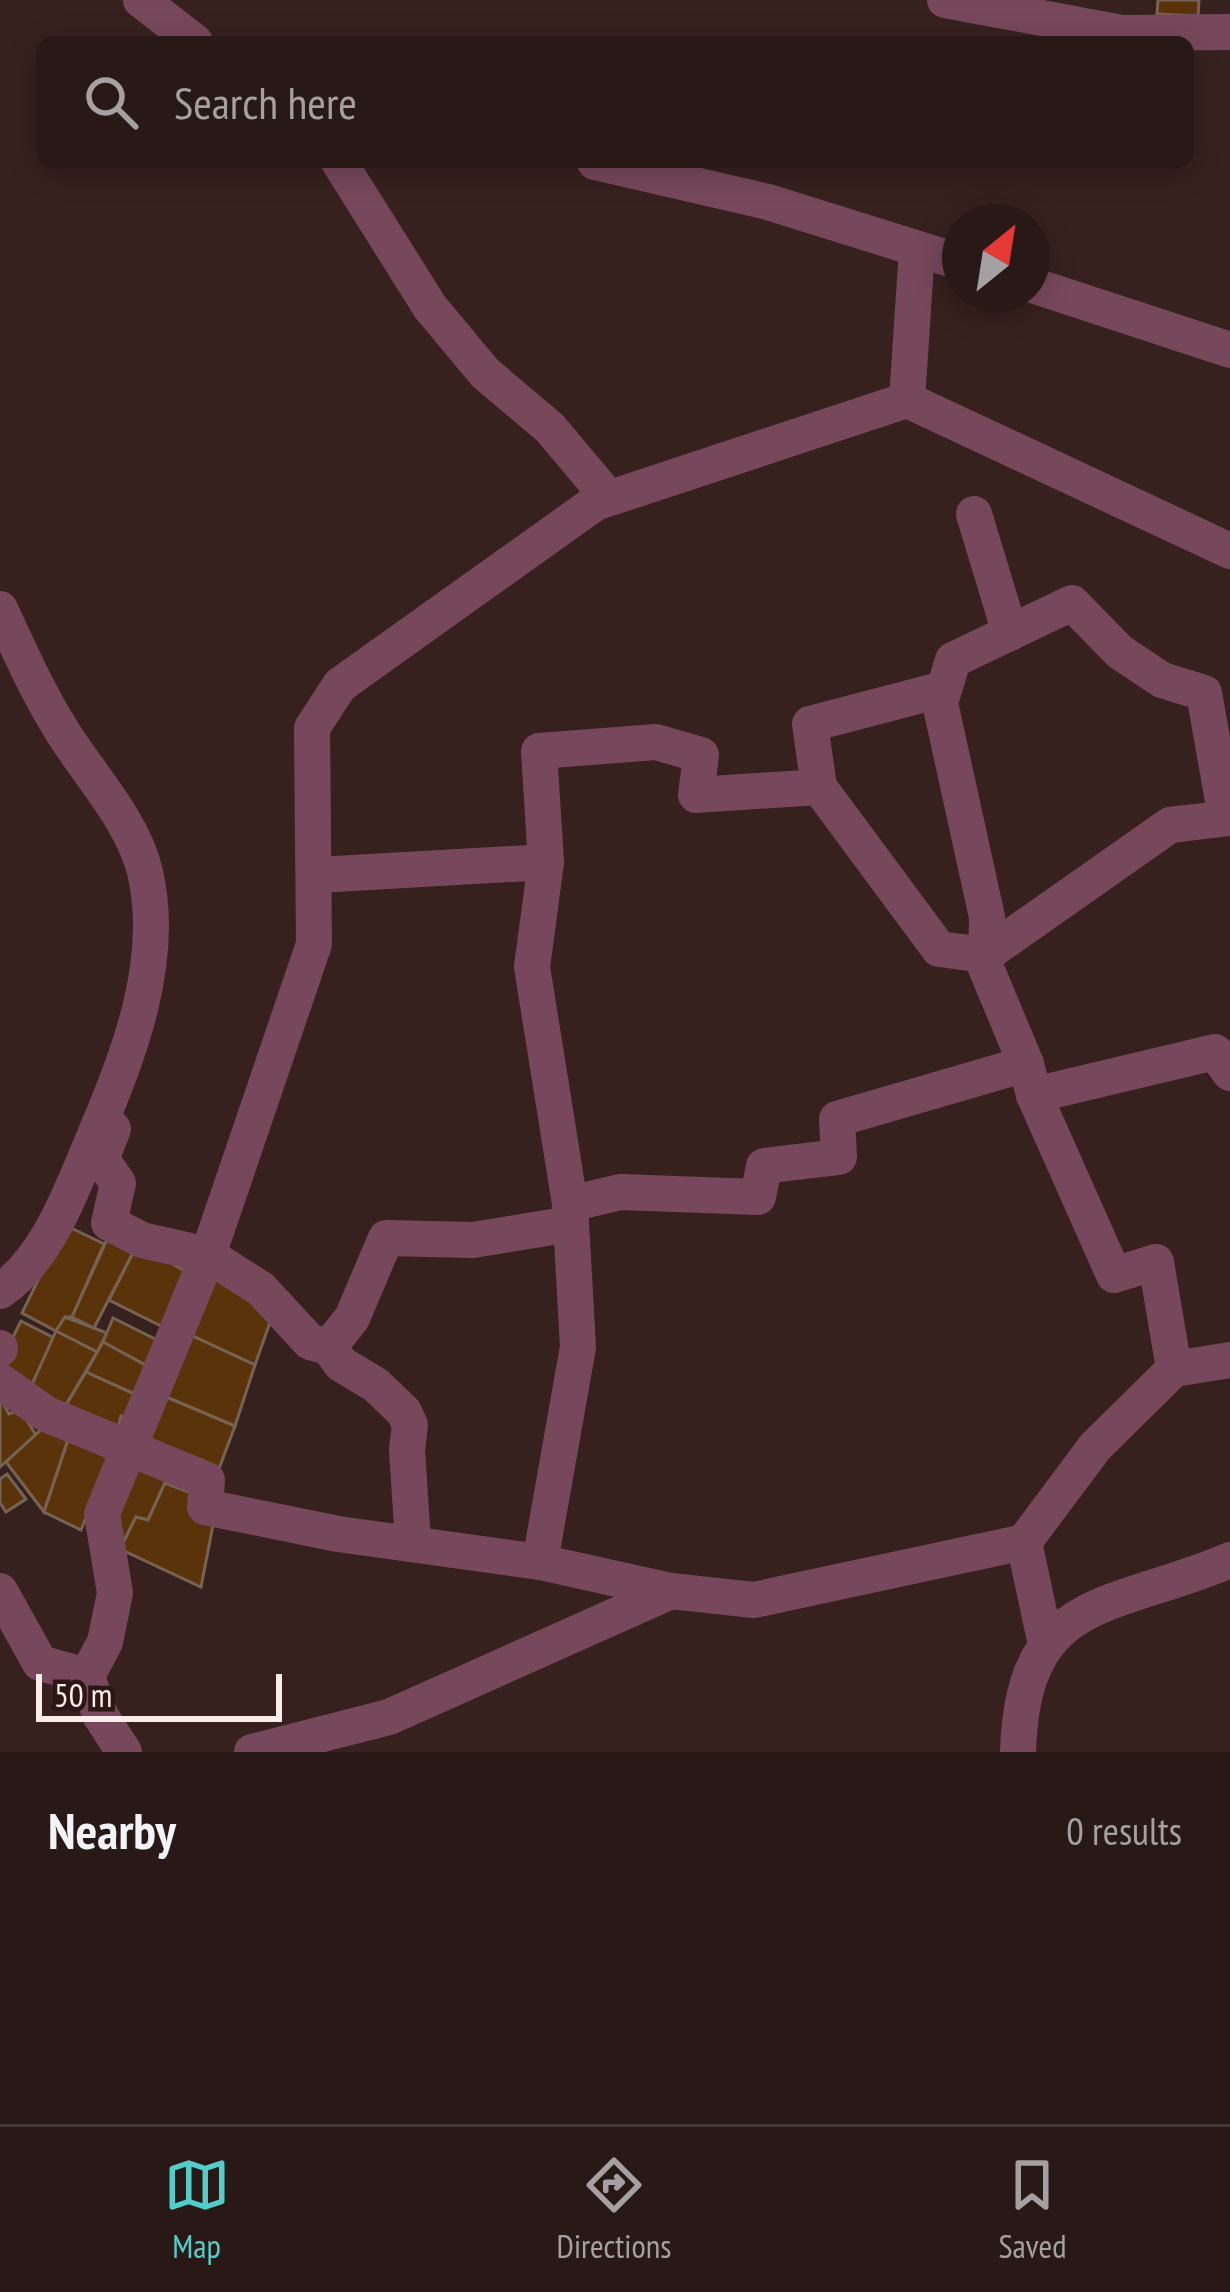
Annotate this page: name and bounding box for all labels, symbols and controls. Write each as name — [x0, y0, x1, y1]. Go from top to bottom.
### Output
search box — [36, 36, 1194, 168]
icon: search — [78, 69, 144, 135]
text: Search here — [174, 73, 357, 131]
north arrow — [942, 204, 1050, 312]
scale bar — [36, 1668, 282, 1721]
text: 50 m — [54, 1673, 112, 1716]
text: Nearby — [48, 1797, 176, 1863]
text: 0 results — [1066, 1805, 1182, 1856]
tab: Map — [164, 2152, 230, 2267]
tab: Directions — [557, 2152, 671, 2267]
tab: Saved — [998, 2152, 1066, 2267]

